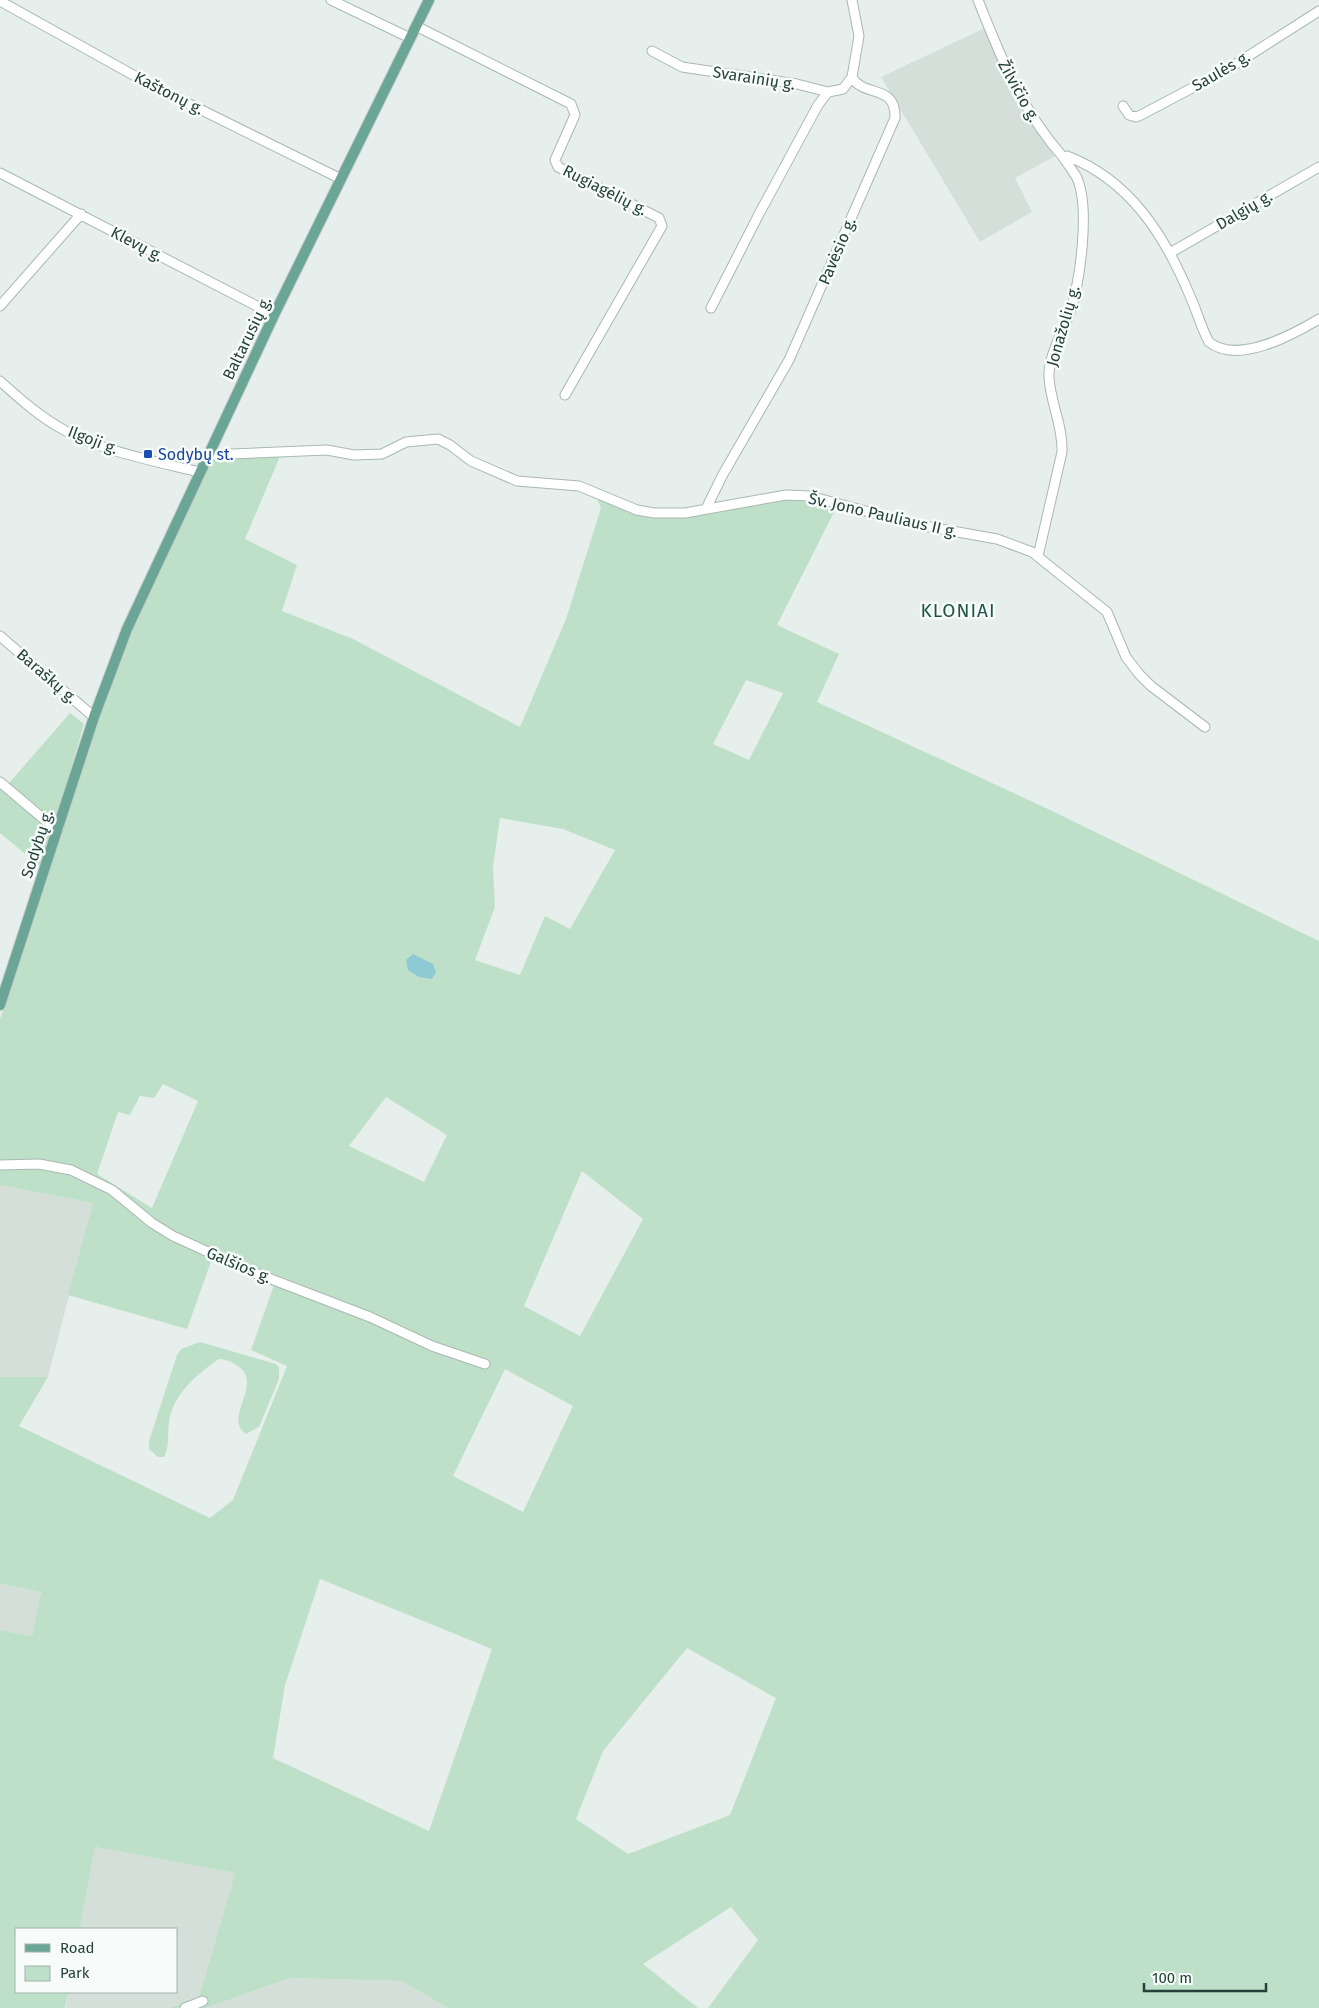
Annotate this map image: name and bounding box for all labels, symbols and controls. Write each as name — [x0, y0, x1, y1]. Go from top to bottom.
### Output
street label: Saulės g. — [1189, 47, 1254, 95]
street label: Žilvičio g. — [994, 56, 1045, 125]
street label: Svarainių g. — [711, 62, 797, 94]
street label: Kaštonų g. — [131, 67, 207, 119]
street label: Rugiagėlių g. — [560, 161, 650, 219]
street label: Dalgių g. — [1212, 186, 1276, 234]
street label: Pavėsio g. — [814, 214, 860, 287]
street label: Klevų g. — [108, 222, 166, 266]
street label: Jonažolių g. — [1042, 283, 1084, 369]
street label: Baltarusių g. — [219, 293, 275, 383]
street label: Ilgoji g. — [65, 422, 121, 458]
place label: Sodybų st. — [158, 445, 234, 464]
marker: Sodybų st. — [142, 448, 154, 460]
street label: Šv. Jono Pauliaus II g. — [807, 488, 960, 541]
district label: KLONIAI — [920, 599, 996, 622]
street label: Baraškų g. — [13, 645, 81, 708]
street label: Sodybų g. — [17, 807, 57, 881]
street label: Galšios g. — [204, 1243, 274, 1287]
legend — [15, 1928, 178, 1993]
text: Road — [60, 1939, 95, 1957]
scale bar — [1144, 1960, 1266, 1992]
text: Park — [60, 1964, 90, 1982]
text: 100 m — [1152, 1969, 1192, 1987]

